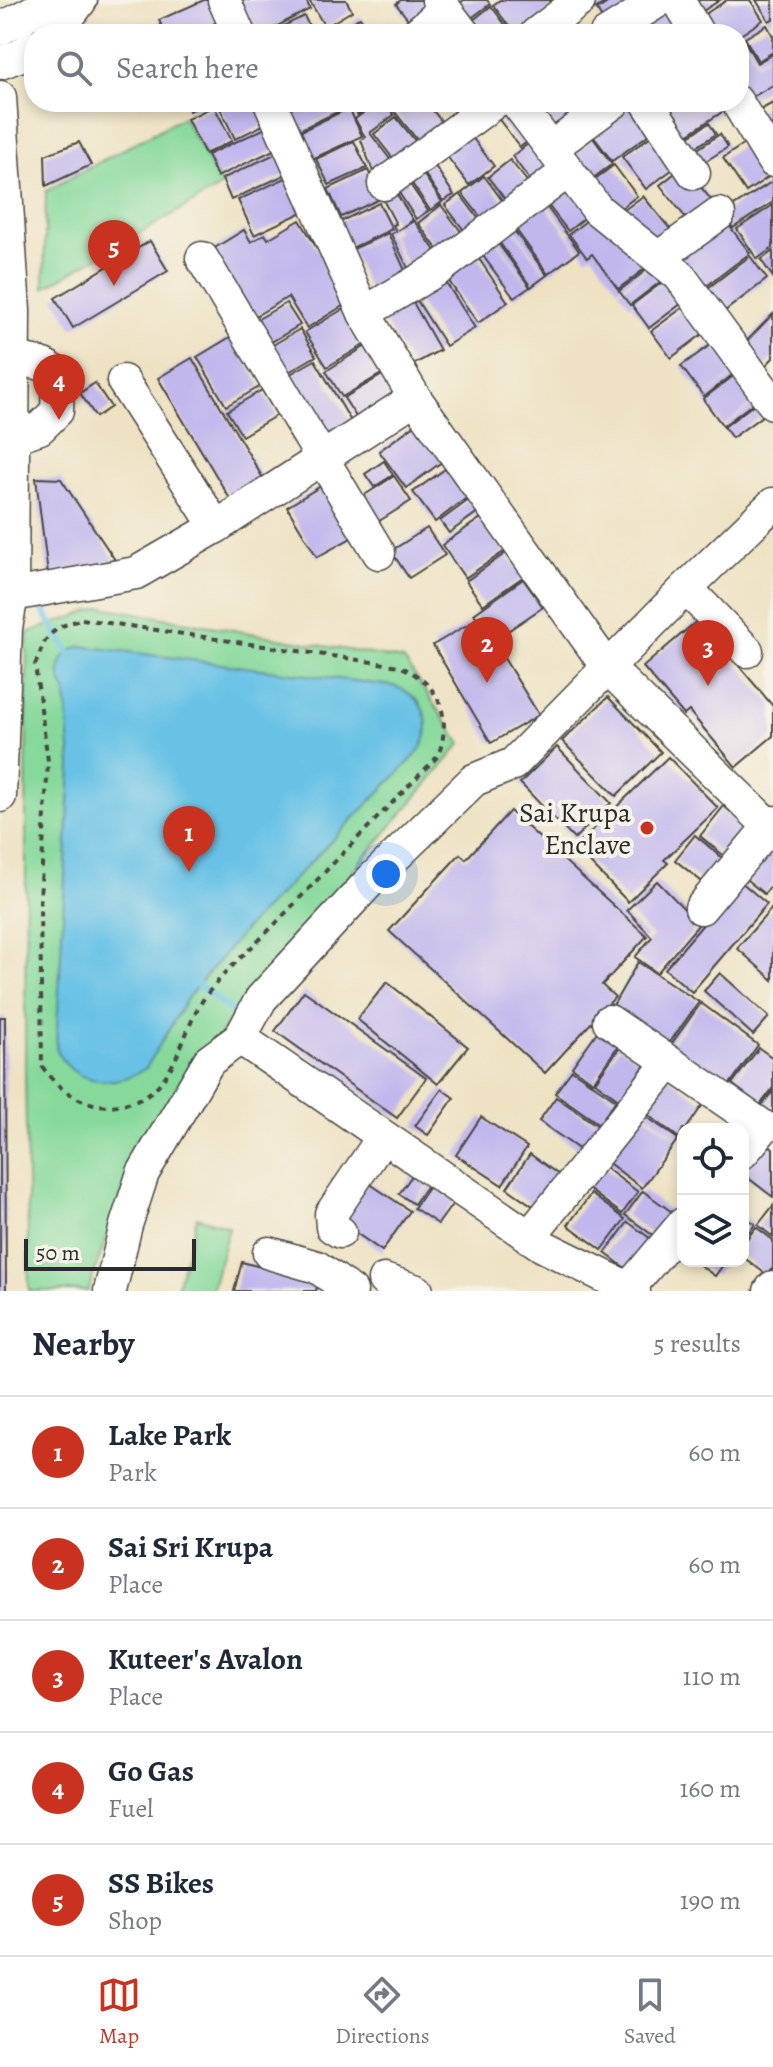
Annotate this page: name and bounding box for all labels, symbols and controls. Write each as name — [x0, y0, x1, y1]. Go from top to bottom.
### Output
search box — [24, 24, 749, 112]
icon: search — [52, 46, 96, 90]
text: Search here — [116, 48, 259, 88]
pin: 5 — [88, 220, 140, 286]
pin: 4 — [33, 354, 85, 420]
pin: 2 — [461, 617, 513, 683]
pin: 3 — [682, 620, 734, 686]
place label: Sai Krupa Enclave — [519, 794, 631, 864]
pin: 1 — [163, 806, 215, 872]
marker: Sai Krupa Enclave — [638, 819, 656, 837]
your location — [366, 854, 406, 894]
map controls — [677, 1123, 749, 1267]
button: locate — [677, 1123, 749, 1195]
button: layers — [677, 1195, 749, 1267]
scale bar — [24, 1235, 196, 1271]
text: 50 m — [36, 1238, 80, 1268]
text: Nearby — [32, 1320, 135, 1367]
text: 5 results — [653, 1326, 741, 1361]
text: Lake Park — [108, 1415, 231, 1455]
text: 1 — [53, 1435, 63, 1470]
text: 60 m — [688, 1435, 741, 1470]
text: Park — [108, 1455, 157, 1490]
text: Sai Sri Krupa — [108, 1527, 273, 1567]
text: 2 — [52, 1547, 64, 1582]
text: 60 m — [688, 1547, 741, 1582]
text: Place — [108, 1567, 163, 1602]
text: Kuteer's Avalon — [108, 1639, 303, 1679]
text: 3 — [52, 1659, 64, 1694]
text: 110 m — [683, 1659, 741, 1694]
text: Place — [108, 1679, 163, 1714]
text: Go Gas — [108, 1751, 194, 1791]
text: 4 — [52, 1771, 64, 1806]
text: 160 m — [679, 1771, 741, 1806]
text: Fuel — [108, 1791, 153, 1826]
text: SS Bikes — [108, 1863, 214, 1903]
text: 5 — [52, 1883, 64, 1918]
text: 190 m — [680, 1883, 741, 1918]
text: Shop — [108, 1903, 162, 1938]
tab: Map — [97, 1973, 141, 2051]
tab: Directions — [335, 1973, 430, 2051]
tab: Saved — [624, 1973, 676, 2051]

